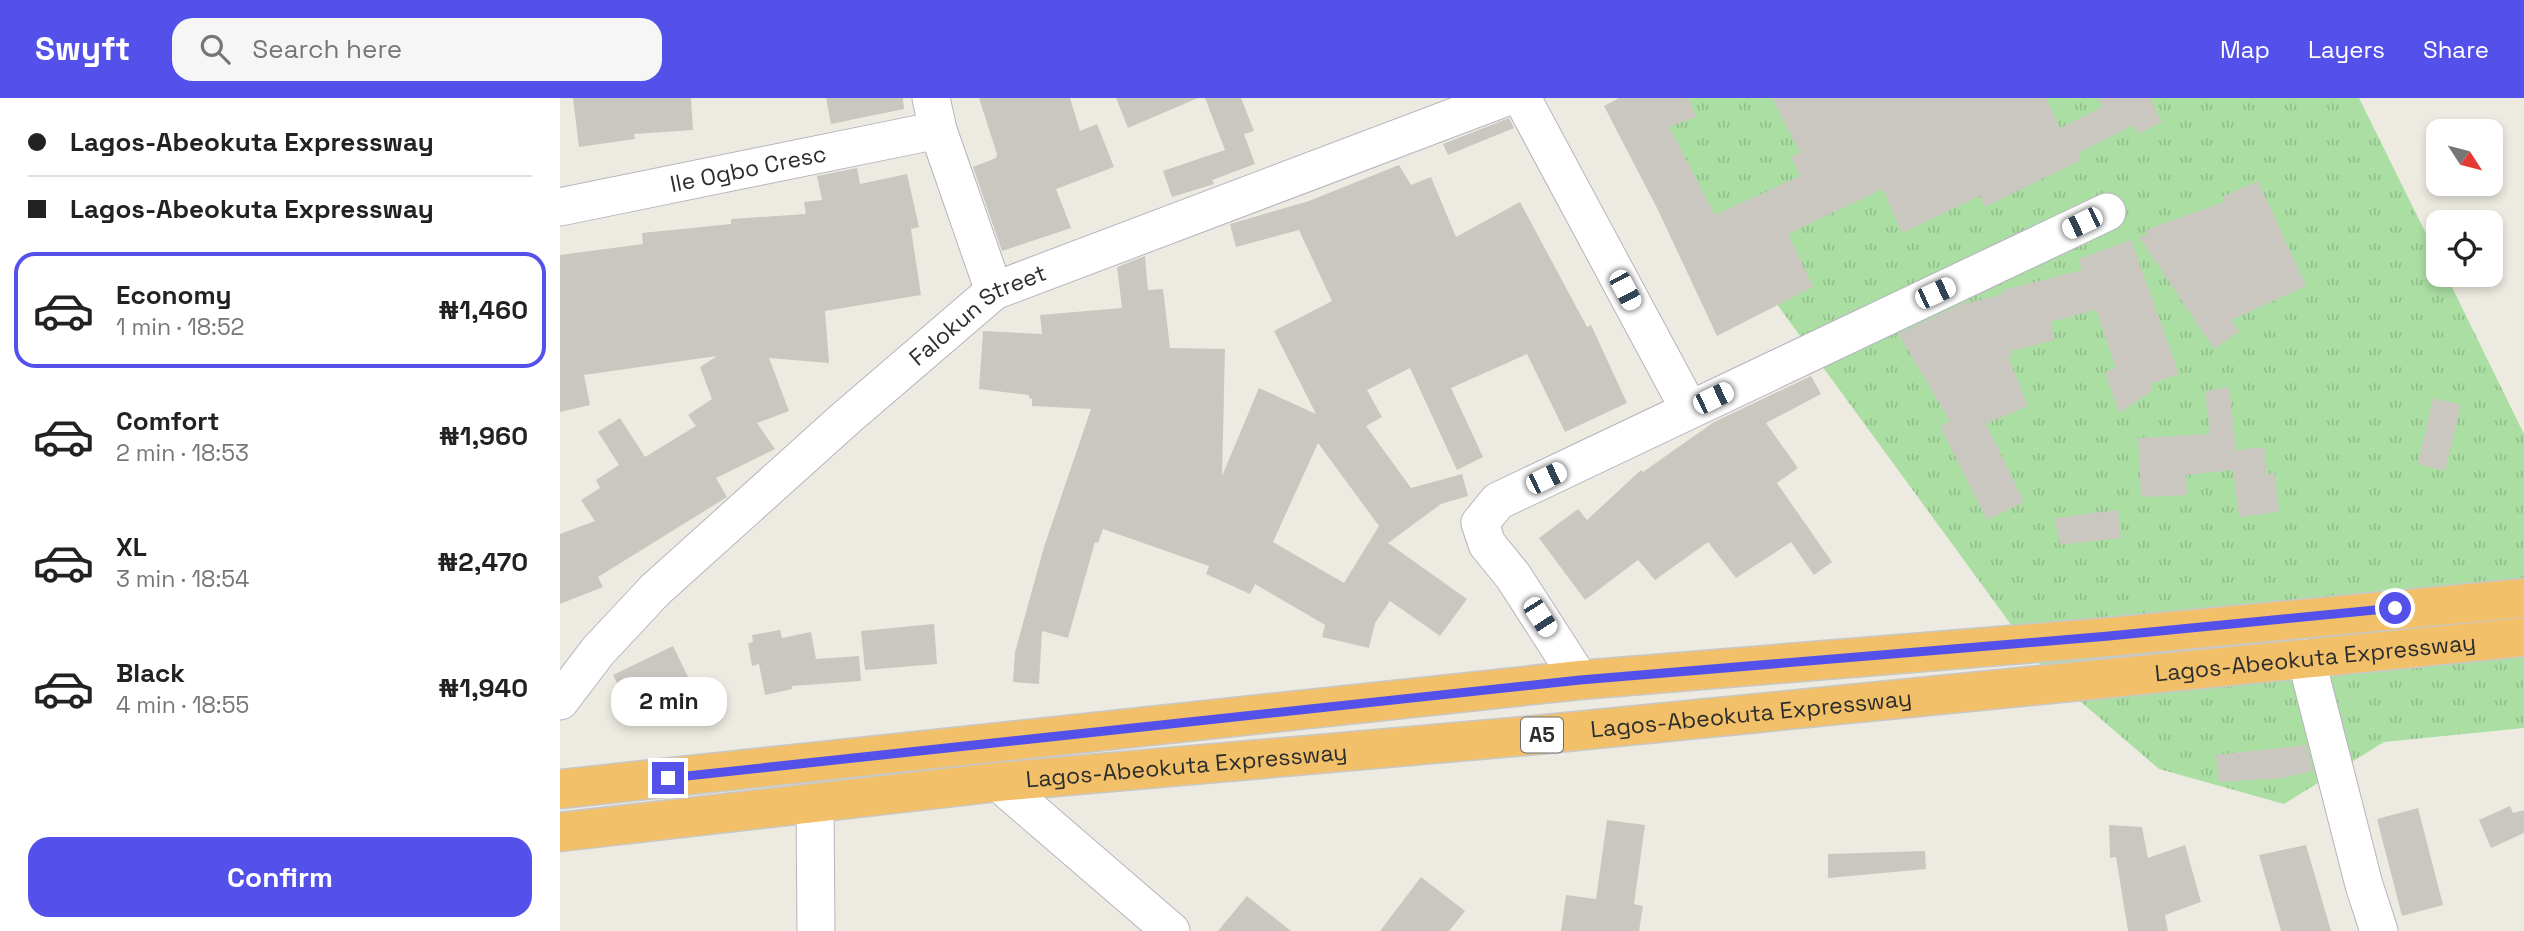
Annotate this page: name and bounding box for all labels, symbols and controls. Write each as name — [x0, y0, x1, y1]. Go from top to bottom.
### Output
search box — [172, 18, 662, 81]
text: Swyft — [35, 28, 130, 70]
icon: search — [196, 30, 234, 68]
text: Search here — [252, 32, 402, 66]
text: Map — [2220, 34, 2270, 65]
text: Layers — [2308, 34, 2385, 65]
text: Share — [2423, 34, 2489, 65]
north arrow — [2426, 119, 2502, 196]
map controls — [2426, 119, 2503, 287]
text: Lagos-Abeokuta Expressway — [70, 125, 434, 159]
street label: Ile Ogbo Cresc — [667, 138, 829, 199]
text: Lagos-Abeokuta Expressway — [70, 192, 434, 226]
car — [2059, 204, 2106, 242]
button: locate — [2426, 210, 2503, 287]
street label: Falokun Street — [903, 258, 1051, 372]
car — [1606, 267, 1645, 313]
car — [1912, 275, 1959, 311]
text: Economy — [116, 278, 232, 312]
icon: car — [32, 279, 95, 342]
text: ₦1,460 — [438, 293, 528, 327]
text: 1 min · 18:52 — [116, 312, 244, 342]
car — [1690, 379, 1737, 417]
text: Comfort — [116, 404, 219, 438]
icon: car — [32, 405, 95, 468]
text: ₦1,960 — [439, 419, 528, 453]
text: 2 min · 18:53 — [116, 438, 249, 468]
car — [1523, 459, 1570, 497]
text: XL — [116, 530, 147, 564]
icon: car — [32, 531, 95, 594]
text: ₦2,470 — [437, 545, 528, 579]
text: 3 min · 18:54 — [116, 564, 249, 594]
route start — [2379, 592, 2411, 624]
car — [1520, 594, 1561, 640]
street label: Lagos-Abeokuta Expressway — [2153, 627, 2477, 689]
text: Black — [116, 656, 185, 690]
icon: car — [32, 657, 95, 720]
text: ₦1,940 — [438, 671, 528, 705]
callout: 2 min — [610, 676, 726, 726]
street label: Lagos-Abeokuta Expressway — [1589, 683, 1913, 745]
text: 2 min — [639, 686, 699, 716]
text: 4 min · 18:55 — [116, 690, 249, 720]
road number: A5 — [1521, 718, 1563, 752]
street label: Lagos-Abeokuta Expressway — [1024, 737, 1348, 795]
route end — [652, 762, 684, 794]
button: Confirm — [28, 837, 532, 917]

